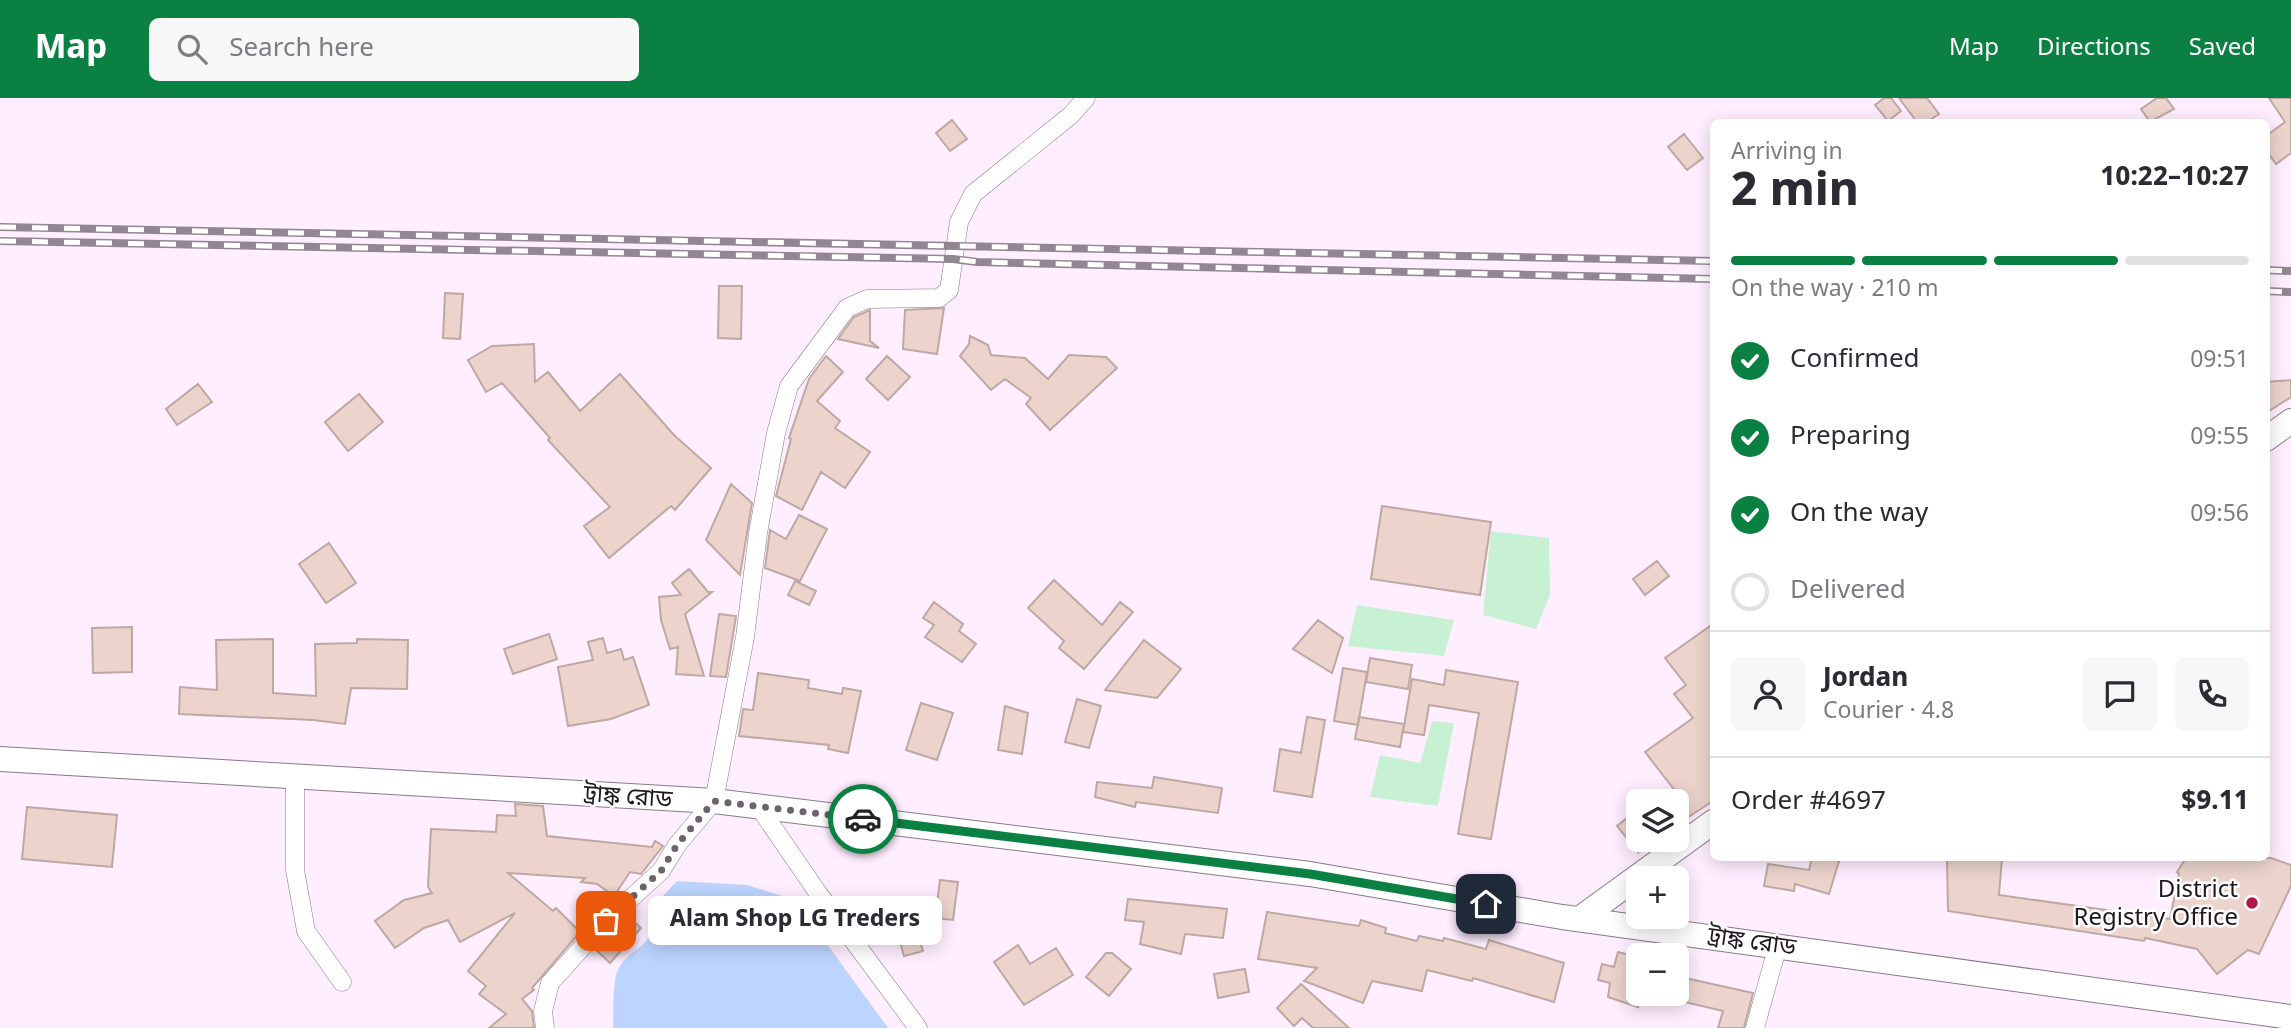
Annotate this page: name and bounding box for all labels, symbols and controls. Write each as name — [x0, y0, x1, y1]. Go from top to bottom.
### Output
search box — [149, 18, 639, 81]
text: Map — [35, 28, 107, 71]
icon: search — [173, 30, 211, 68]
text: Search here — [229, 32, 374, 67]
text: Map — [1949, 33, 1999, 65]
text: Directions — [2037, 33, 2151, 65]
text: Saved — [2189, 33, 2256, 65]
text: Arriving in — [1731, 138, 1843, 168]
text: 10:22–10:27 — [2100, 161, 2249, 196]
text: 2 min — [1731, 163, 1859, 224]
text: On the way · 210 m — [1731, 275, 1938, 305]
icon: check — [1731, 342, 1769, 380]
text: Confirmed — [1790, 343, 1920, 378]
text: 09:51 — [2190, 346, 2249, 376]
icon: check — [1731, 419, 1769, 457]
text: Preparing — [1790, 420, 1911, 455]
text: 09:55 — [2190, 423, 2249, 453]
icon: check — [1731, 496, 1769, 534]
text: On the way — [1790, 497, 1928, 532]
text: 09:56 — [2190, 500, 2249, 530]
text: Delivered — [1790, 574, 1906, 609]
button: person — [1731, 657, 1805, 731]
button: chat — [2083, 657, 2157, 731]
button: phone — [2175, 657, 2249, 731]
text: Jordan — [1823, 662, 1908, 697]
text: Courier · 4.8 — [1823, 697, 1954, 727]
street label: ট্রাঙ্ক রোড — [581, 779, 674, 817]
courier — [828, 784, 898, 854]
text: Order #4697 — [1731, 785, 1886, 820]
text: $9.11 — [2181, 785, 2249, 820]
map controls — [1626, 789, 1689, 1006]
button: layers — [1626, 789, 1689, 852]
icon: car — [844, 800, 882, 838]
button: + — [1626, 866, 1689, 929]
pin — [1456, 874, 1516, 934]
place label: District Registry Office — [2074, 875, 2238, 935]
icon: home — [1467, 885, 1505, 923]
pin — [576, 891, 636, 951]
marker: District Registry Office — [2244, 895, 2260, 911]
callout: Alam Shop LG Treders — [648, 896, 942, 946]
icon: bag — [587, 902, 625, 940]
text: Alam Shop LG Treders — [670, 905, 920, 935]
street label: ট্রাঙ্ক রোড — [1705, 921, 1799, 965]
button: − — [1626, 943, 1689, 1006]

